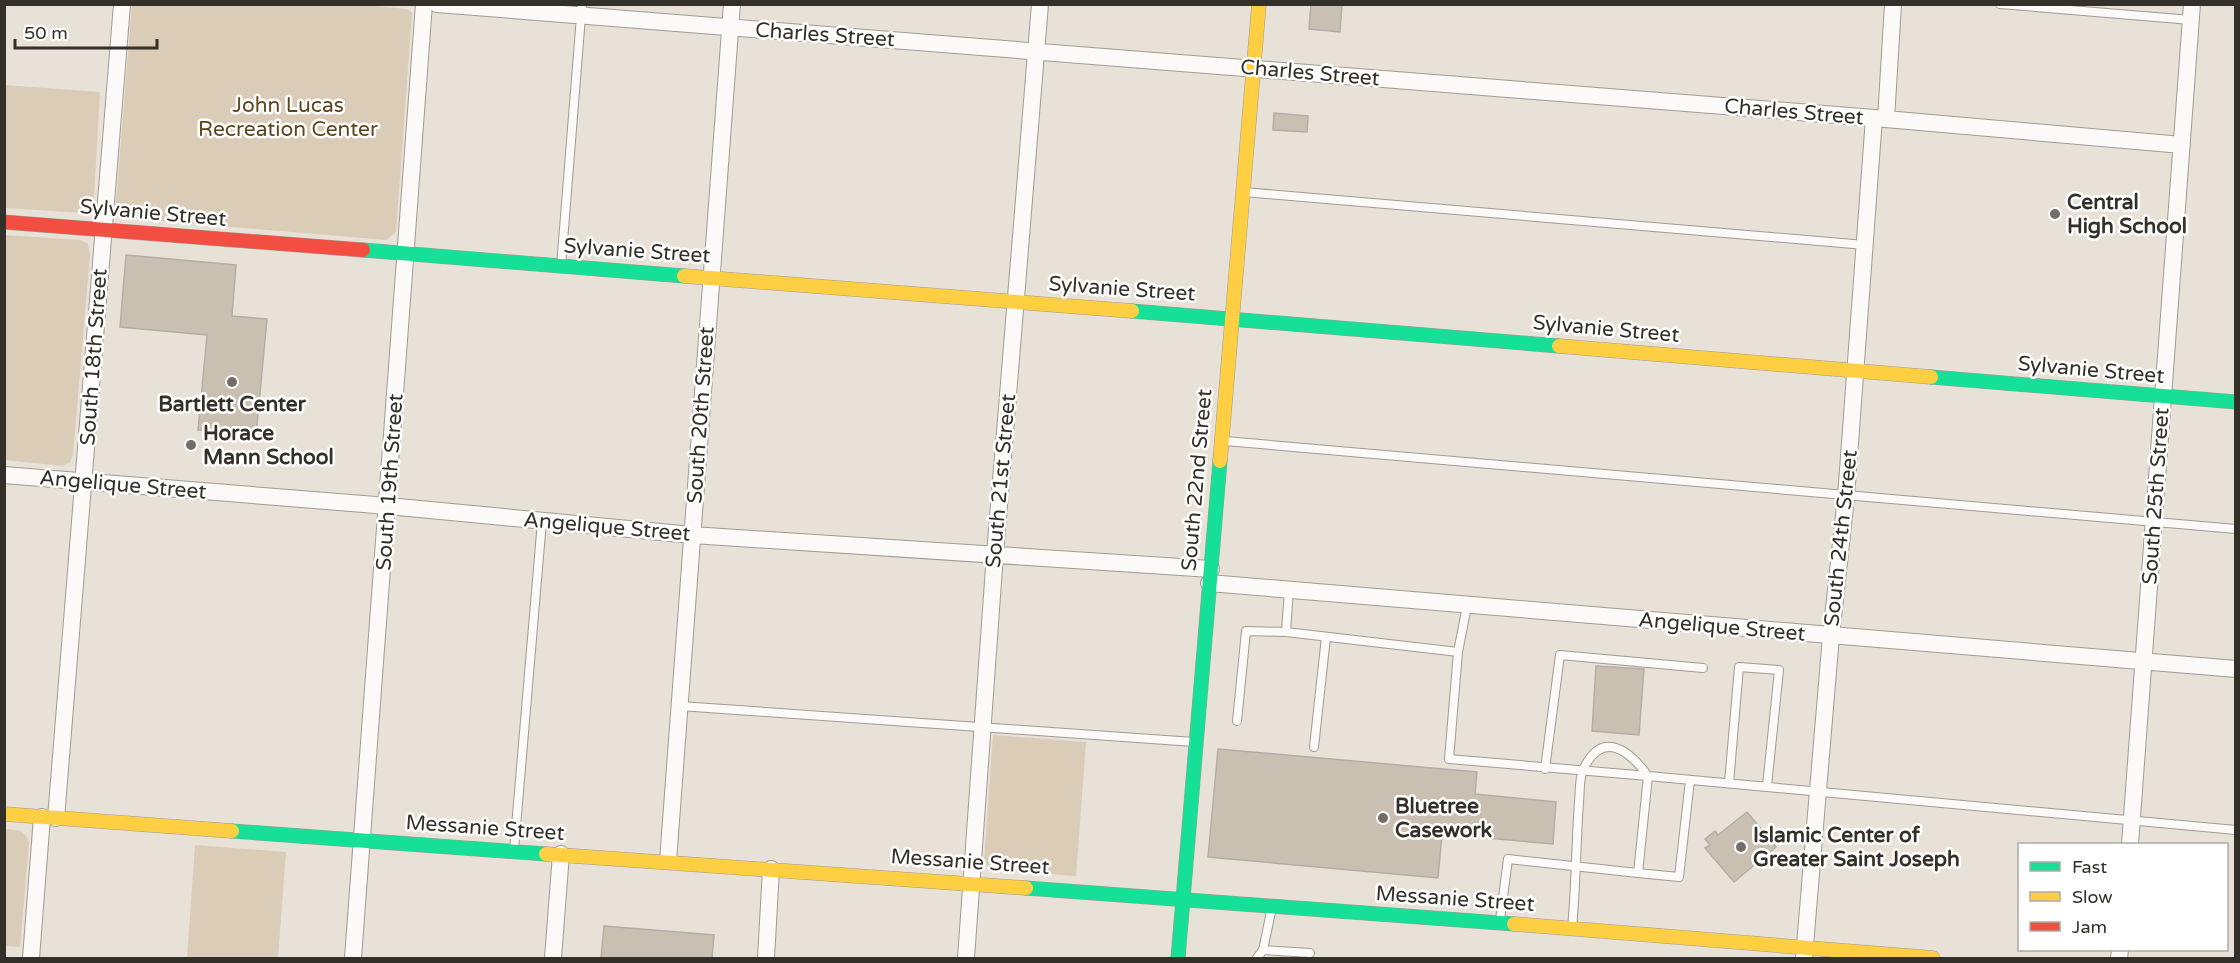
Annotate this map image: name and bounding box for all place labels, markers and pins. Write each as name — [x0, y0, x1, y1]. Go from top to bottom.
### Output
place label: Central High School — [2067, 190, 2187, 239]
marker: Central High School — [2048, 207, 2062, 221]
marker: Bartlett Center — [225, 375, 239, 389]
place label: Bartlett Center — [158, 392, 307, 417]
place label: Horace Mann School — [203, 421, 334, 470]
marker: Horace Mann School — [184, 438, 198, 452]
place label: Bluetree Casework — [1395, 794, 1493, 843]
marker: Bluetree Casework — [1376, 811, 1390, 825]
place label: Islamic Center of Greater Saint Joseph — [1753, 823, 1960, 872]
marker: Islamic Center of Greater Saint Joseph — [1734, 840, 1748, 854]

